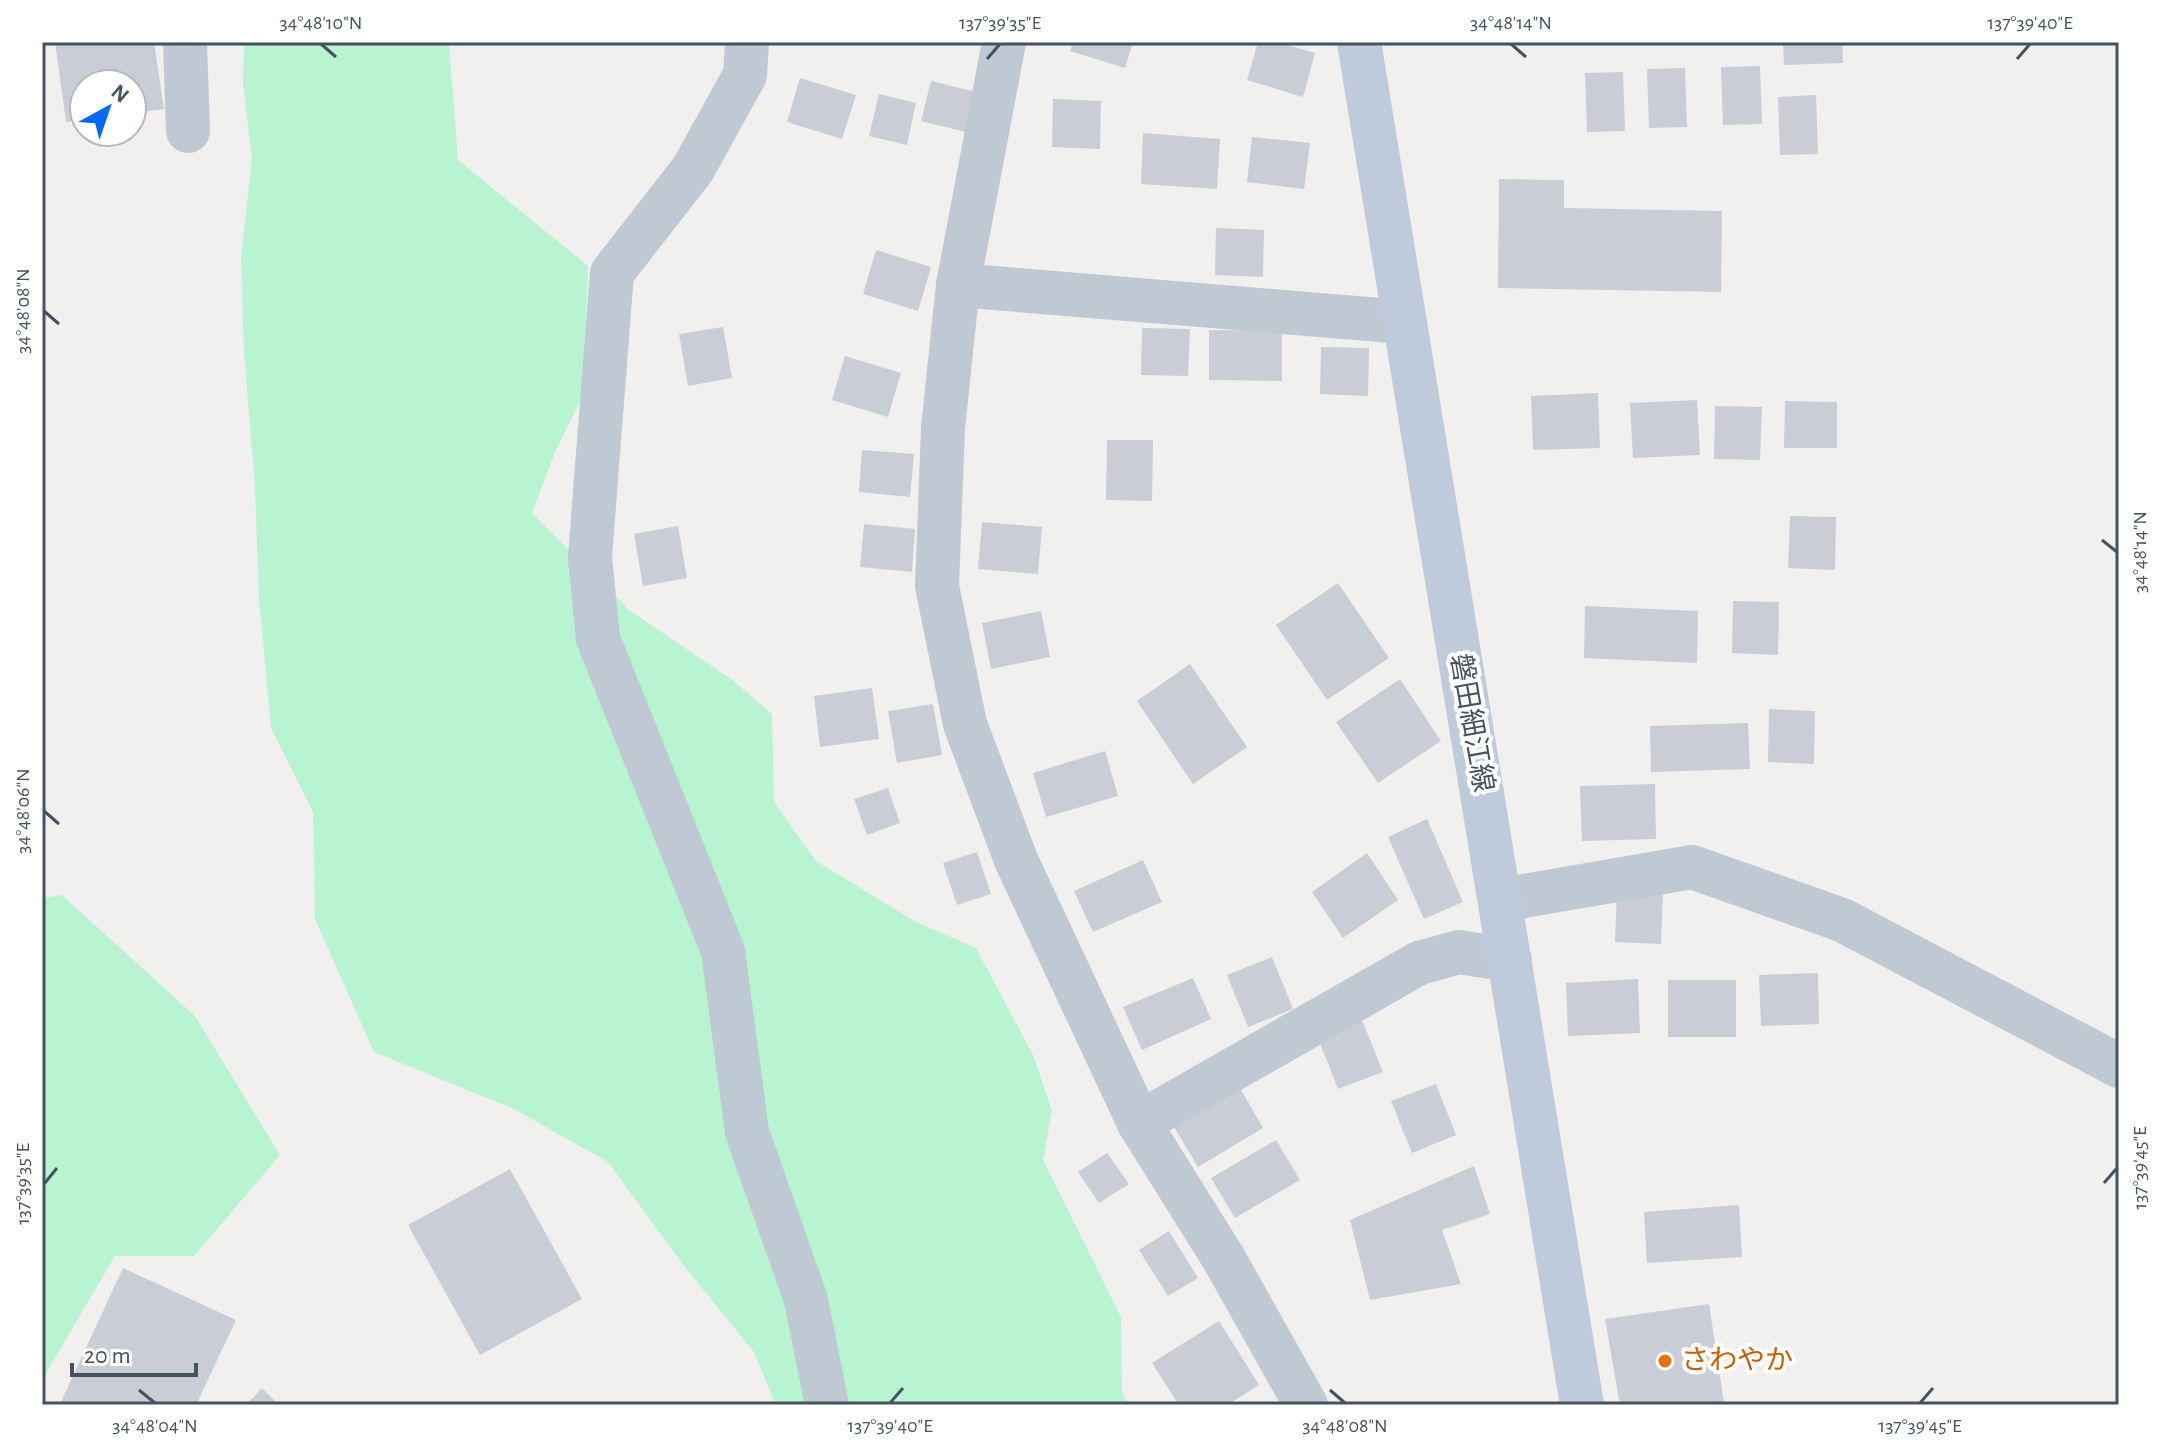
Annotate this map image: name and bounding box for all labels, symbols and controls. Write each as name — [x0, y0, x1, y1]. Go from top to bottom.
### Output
text: 34°48'10"N — [280, 13, 362, 33]
text: 137°39'35"E — [959, 13, 1041, 33]
text: 34°48'14"N — [1470, 13, 1552, 33]
text: 137°39'40"E — [1987, 13, 2073, 33]
north arrow — [68, 68, 148, 148]
text: N — [107, 80, 133, 107]
text: 34°48'08"N — [13, 268, 33, 354]
text: 34°48'14"N — [2130, 511, 2150, 593]
street label: 磐田細江線 — [1445, 651, 1499, 794]
text: 34°48'06"N — [13, 768, 33, 854]
text: 137°39'45"E — [2130, 1126, 2150, 1210]
text: 137°39'35"E — [13, 1143, 33, 1225]
scale bar — [72, 1327, 196, 1377]
text: 20 m — [84, 1344, 131, 1368]
place label: さわやか — [1681, 1346, 1793, 1375]
marker: さわやか — [1656, 1352, 1674, 1370]
text: 34°48'04"N — [112, 1416, 198, 1436]
text: 137°39'40"E — [847, 1416, 933, 1436]
text: 34°48'08"N — [1302, 1416, 1388, 1436]
text: 137°39'45"E — [1878, 1416, 1962, 1436]

